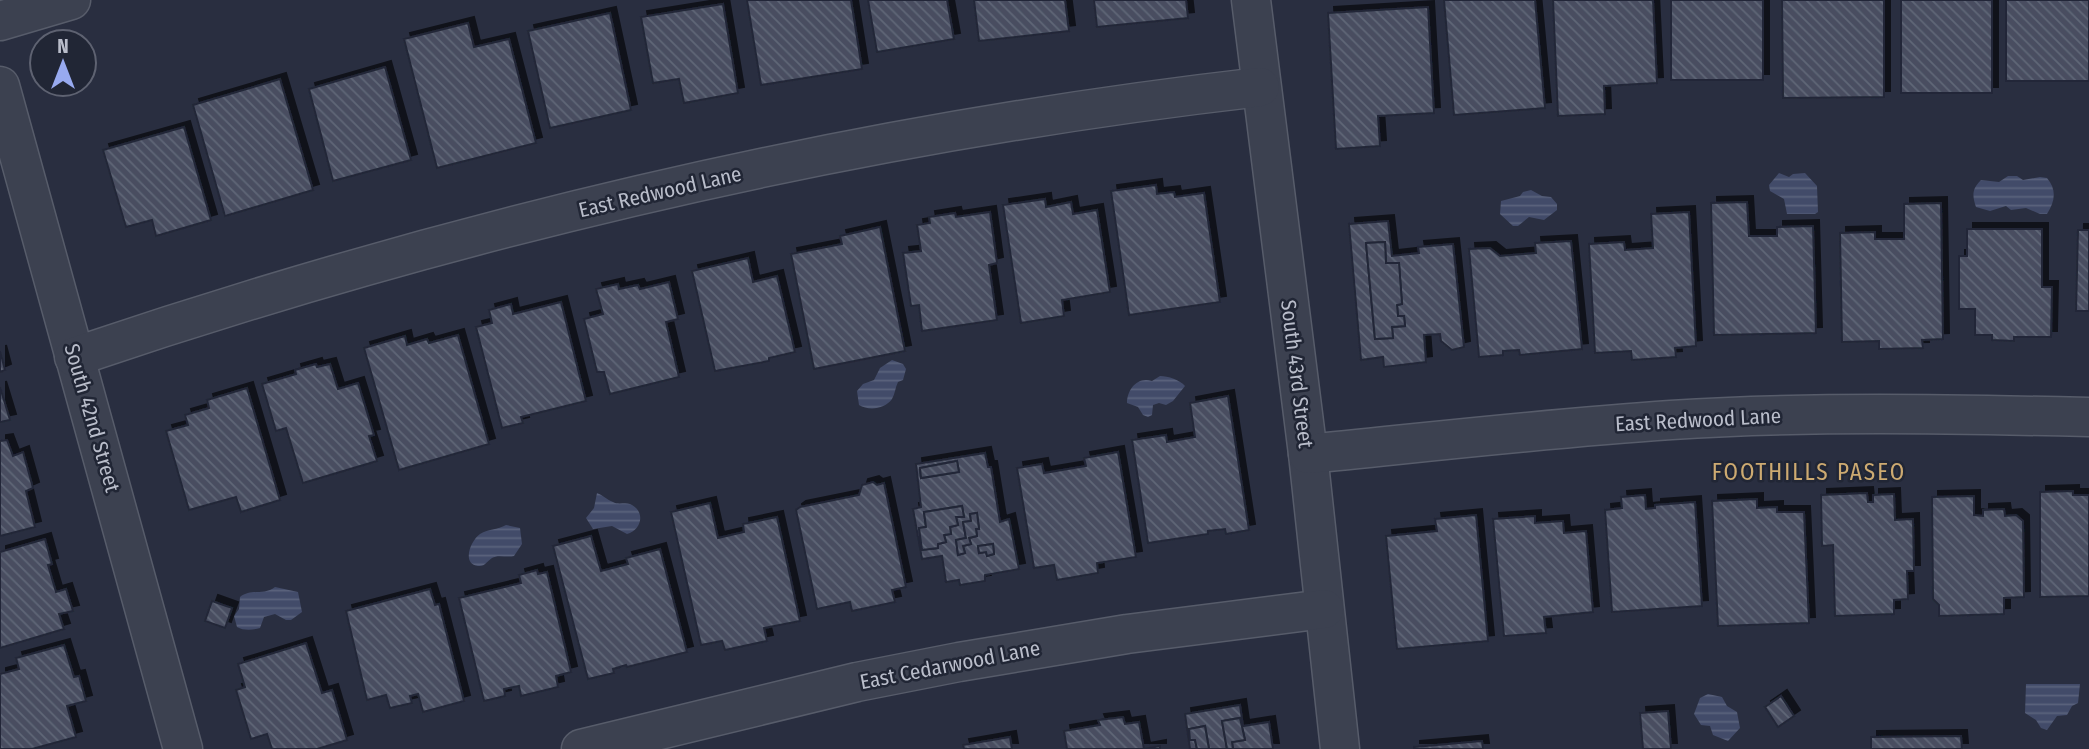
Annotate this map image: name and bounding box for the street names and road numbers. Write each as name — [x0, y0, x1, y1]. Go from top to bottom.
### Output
street label: East Redwood Lane — [576, 161, 744, 223]
street label: South 43rd Street — [1275, 298, 1319, 450]
street label: South 42nd Street — [58, 341, 126, 495]
street label: East Redwood Lane — [1614, 403, 1782, 437]
street label: East Cedarwood Lane — [858, 635, 1042, 695]

